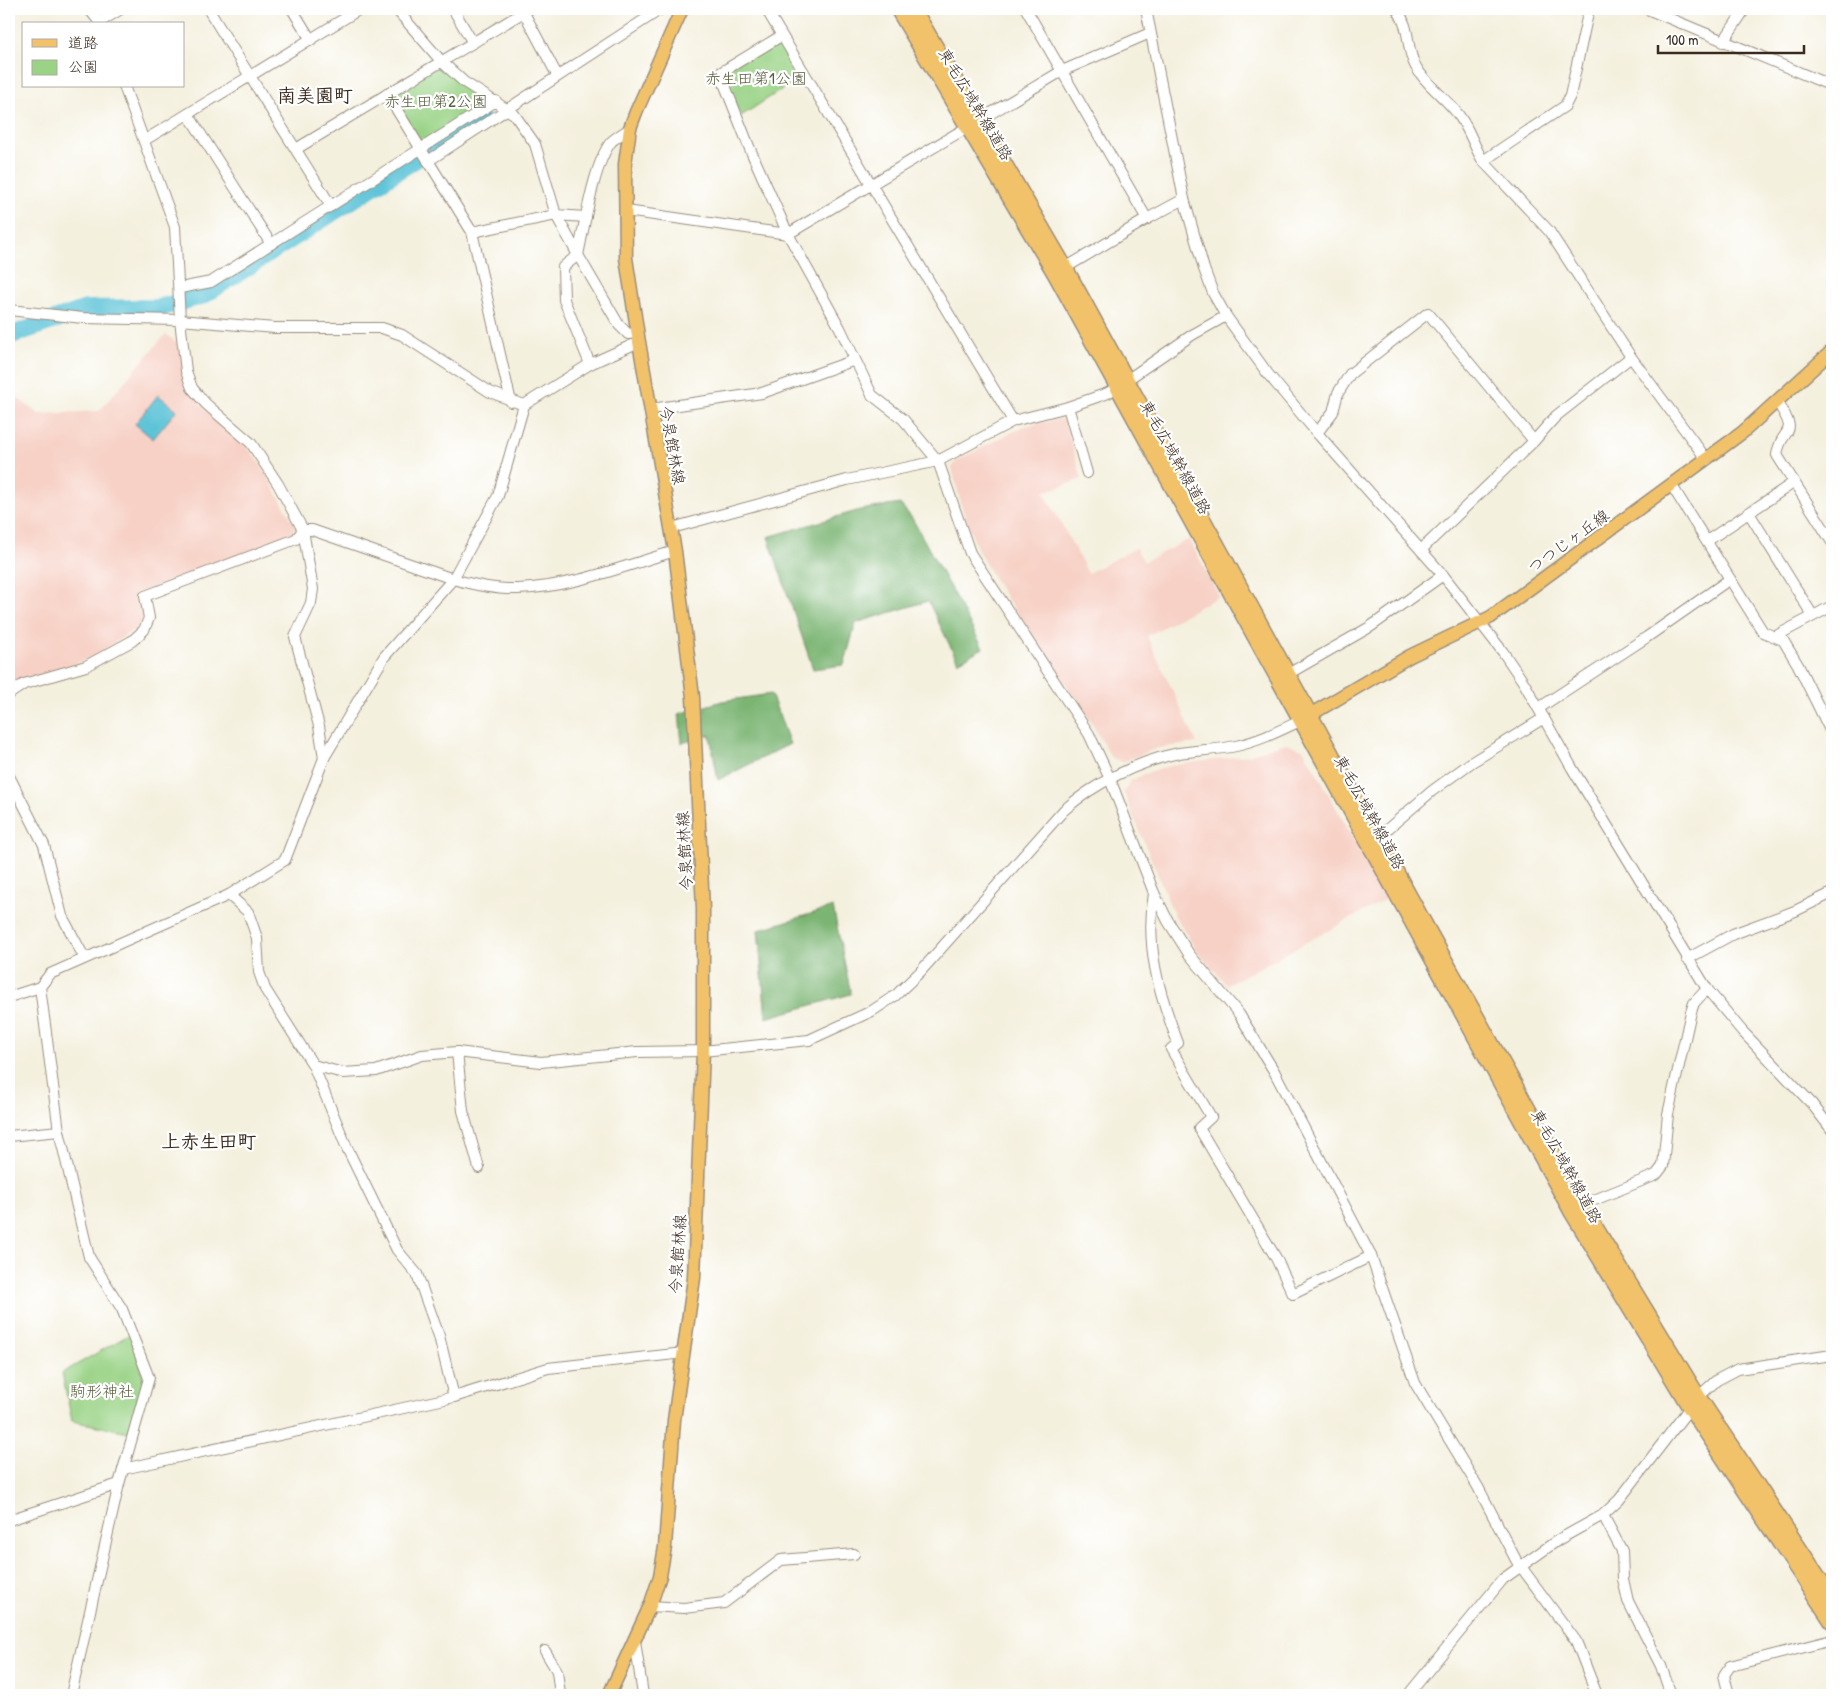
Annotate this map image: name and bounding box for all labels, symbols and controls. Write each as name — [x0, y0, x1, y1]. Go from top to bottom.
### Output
legend — [22, 22, 185, 88]
scale bar — [1658, 22, 1805, 54]
text: 100 m — [1666, 29, 1699, 50]
text: 道路 — [68, 32, 98, 53]
street label: 東毛広域幹線道路 — [934, 43, 1018, 165]
text: 公園 — [68, 56, 98, 77]
park label: 赤生田第1公園 — [705, 67, 807, 89]
district label: 南美園町 — [277, 82, 353, 108]
park label: 赤生田第2公園 — [384, 90, 488, 112]
street label: 東毛広域幹線道路 — [1135, 396, 1217, 518]
street label: 今泉館林線 — [655, 404, 691, 486]
street label: つつじヶ丘線 — [1523, 504, 1613, 578]
street label: 東毛広域幹線道路 — [1329, 751, 1411, 873]
street label: 今泉館林線 — [671, 810, 697, 892]
street label: 東毛広域幹線道路 — [1526, 1105, 1608, 1227]
district label: 上赤生田町 — [161, 1128, 257, 1154]
street label: 今泉館林線 — [663, 1213, 691, 1295]
park label: 駒形神社 — [70, 1380, 134, 1402]

